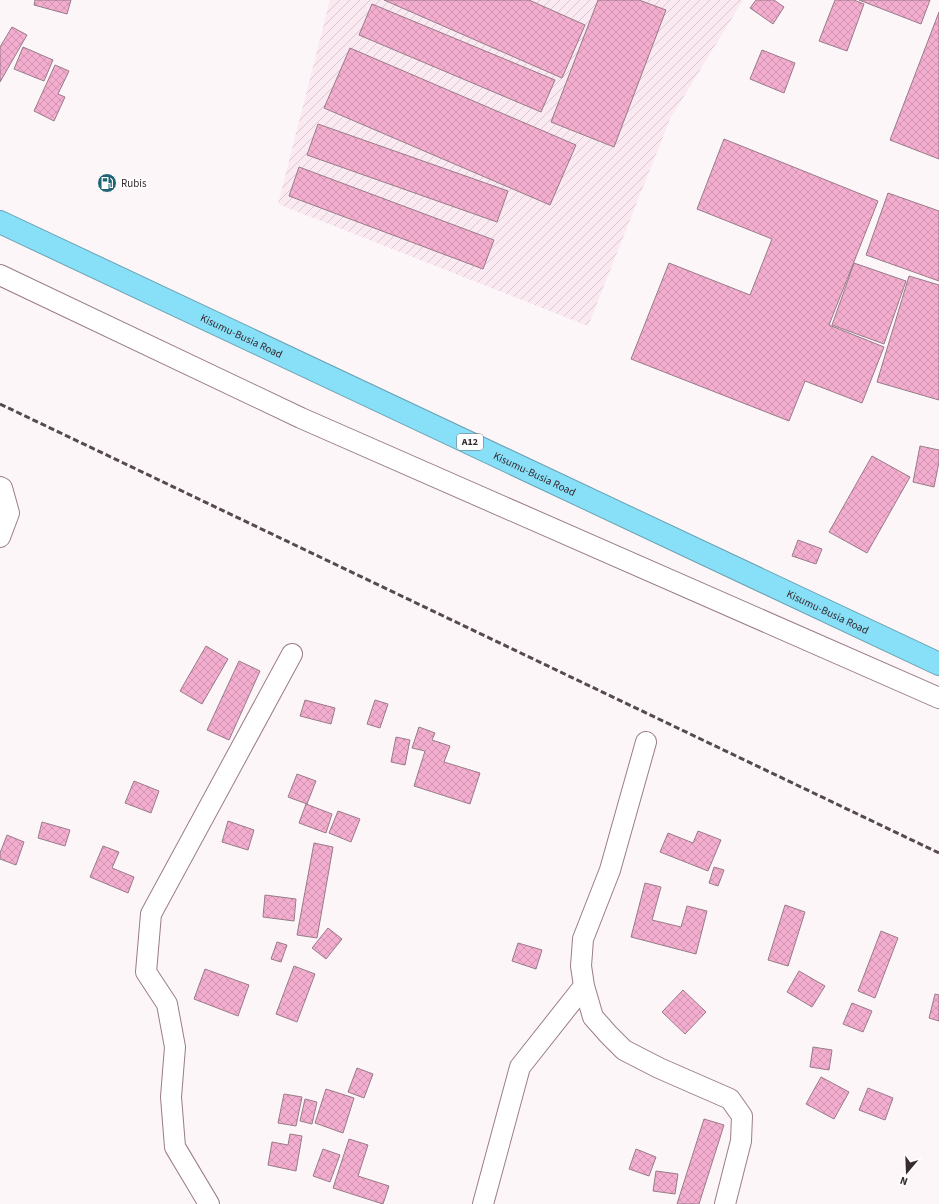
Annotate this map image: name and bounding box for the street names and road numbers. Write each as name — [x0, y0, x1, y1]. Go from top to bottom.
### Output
street label: Kisumu-Busia Road — [198, 310, 285, 362]
road number: A12 — [457, 434, 483, 450]
street label: Kisumu-Busia Road — [491, 448, 578, 500]
street label: Kisumu-Busia Road — [784, 586, 871, 638]

